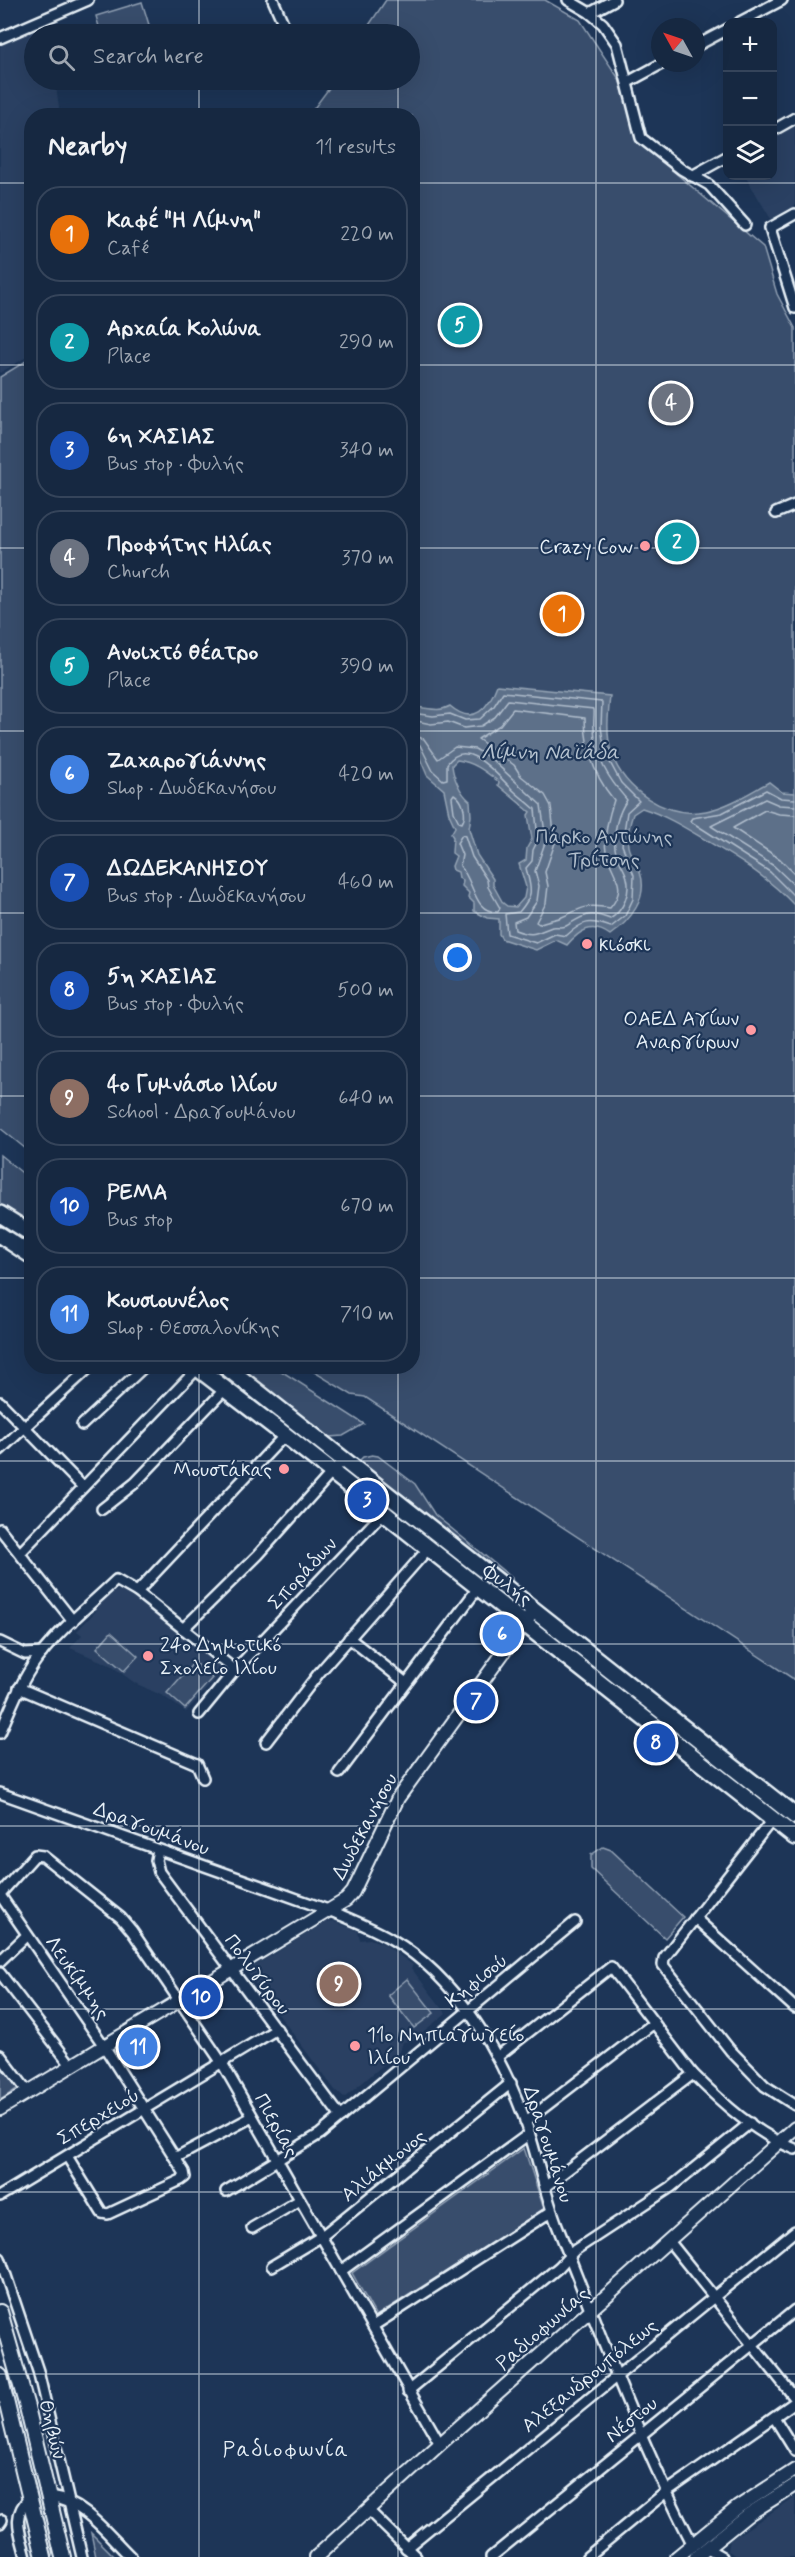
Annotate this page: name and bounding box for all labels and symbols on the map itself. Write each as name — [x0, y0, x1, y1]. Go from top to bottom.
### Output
north arrow — [651, 18, 705, 72]
pin: 5 — [440, 302, 480, 348]
pin: 4 — [652, 380, 690, 426]
pin: 2 — [658, 520, 696, 564]
place label: Crazy Cow — [539, 534, 633, 561]
marker: Crazy Cow — [638, 539, 652, 553]
pin: 1 — [542, 592, 582, 636]
water label: Λίμνη Ναϊάδα — [481, 739, 619, 767]
park label: Πάρκο Αντώνης Τρίτσης — [535, 824, 673, 874]
place label: κιόσκι — [599, 932, 651, 959]
marker: κιόσκι — [580, 937, 594, 951]
your location — [443, 943, 472, 972]
place label: ΟΑΕΔ Αγίων Αναργύρων — [623, 1006, 739, 1056]
marker: ΟΑΕΔ Αγίων Αναργύρων — [744, 1023, 758, 1037]
place label: Μουστάκας — [173, 1457, 272, 1484]
marker: Μουστάκας — [277, 1462, 291, 1476]
pin: 3 — [348, 1478, 386, 1522]
street label: Σποράδων — [262, 1532, 344, 1616]
street label: Φυλής — [476, 1557, 538, 1613]
pin: 6 — [482, 1612, 522, 1656]
place label: 24ο Δημοτικό Σχολείο Ιλίου — [160, 1632, 281, 1682]
marker: 24ο Δημοτικό Σχολείο Ιλίου — [141, 1649, 155, 1663]
pin: 7 — [456, 1678, 496, 1724]
pin: 8 — [636, 1720, 676, 1766]
street label: Δωδεκανήσου — [326, 1769, 405, 1885]
street label: Δραγουμάνου — [90, 1796, 213, 1863]
street label: Πολυγύρου — [217, 1929, 296, 2021]
street label: Λευκίμμης — [38, 1931, 116, 2025]
street label: Κηφισού — [440, 1948, 514, 2015]
pin: 9 — [320, 1962, 358, 2006]
pin: 10 — [182, 1974, 220, 2020]
place label: 11ο Νηπιαγωγείο Ιλίου — [367, 2022, 525, 2072]
pin: 11 — [118, 2024, 158, 2070]
marker: 11ο Νηπιαγωγείο Ιλίου — [348, 2039, 362, 2053]
street label: Σπερχειού — [53, 2082, 145, 2152]
street label: Δραγουμάνου — [516, 2083, 579, 2206]
street label: Πιερίας — [247, 2089, 304, 2163]
street label: Αλιάκμονος — [336, 2123, 432, 2209]
street label: Ραδιοφωνίας — [491, 2281, 595, 2377]
street label: Αλεξανδρουπόλεως — [516, 2313, 664, 2439]
street label: Νέστου — [600, 2391, 664, 2450]
street label: Θηβών — [31, 2397, 72, 2462]
district label: Ραδιοφωνία — [223, 2436, 349, 2464]

